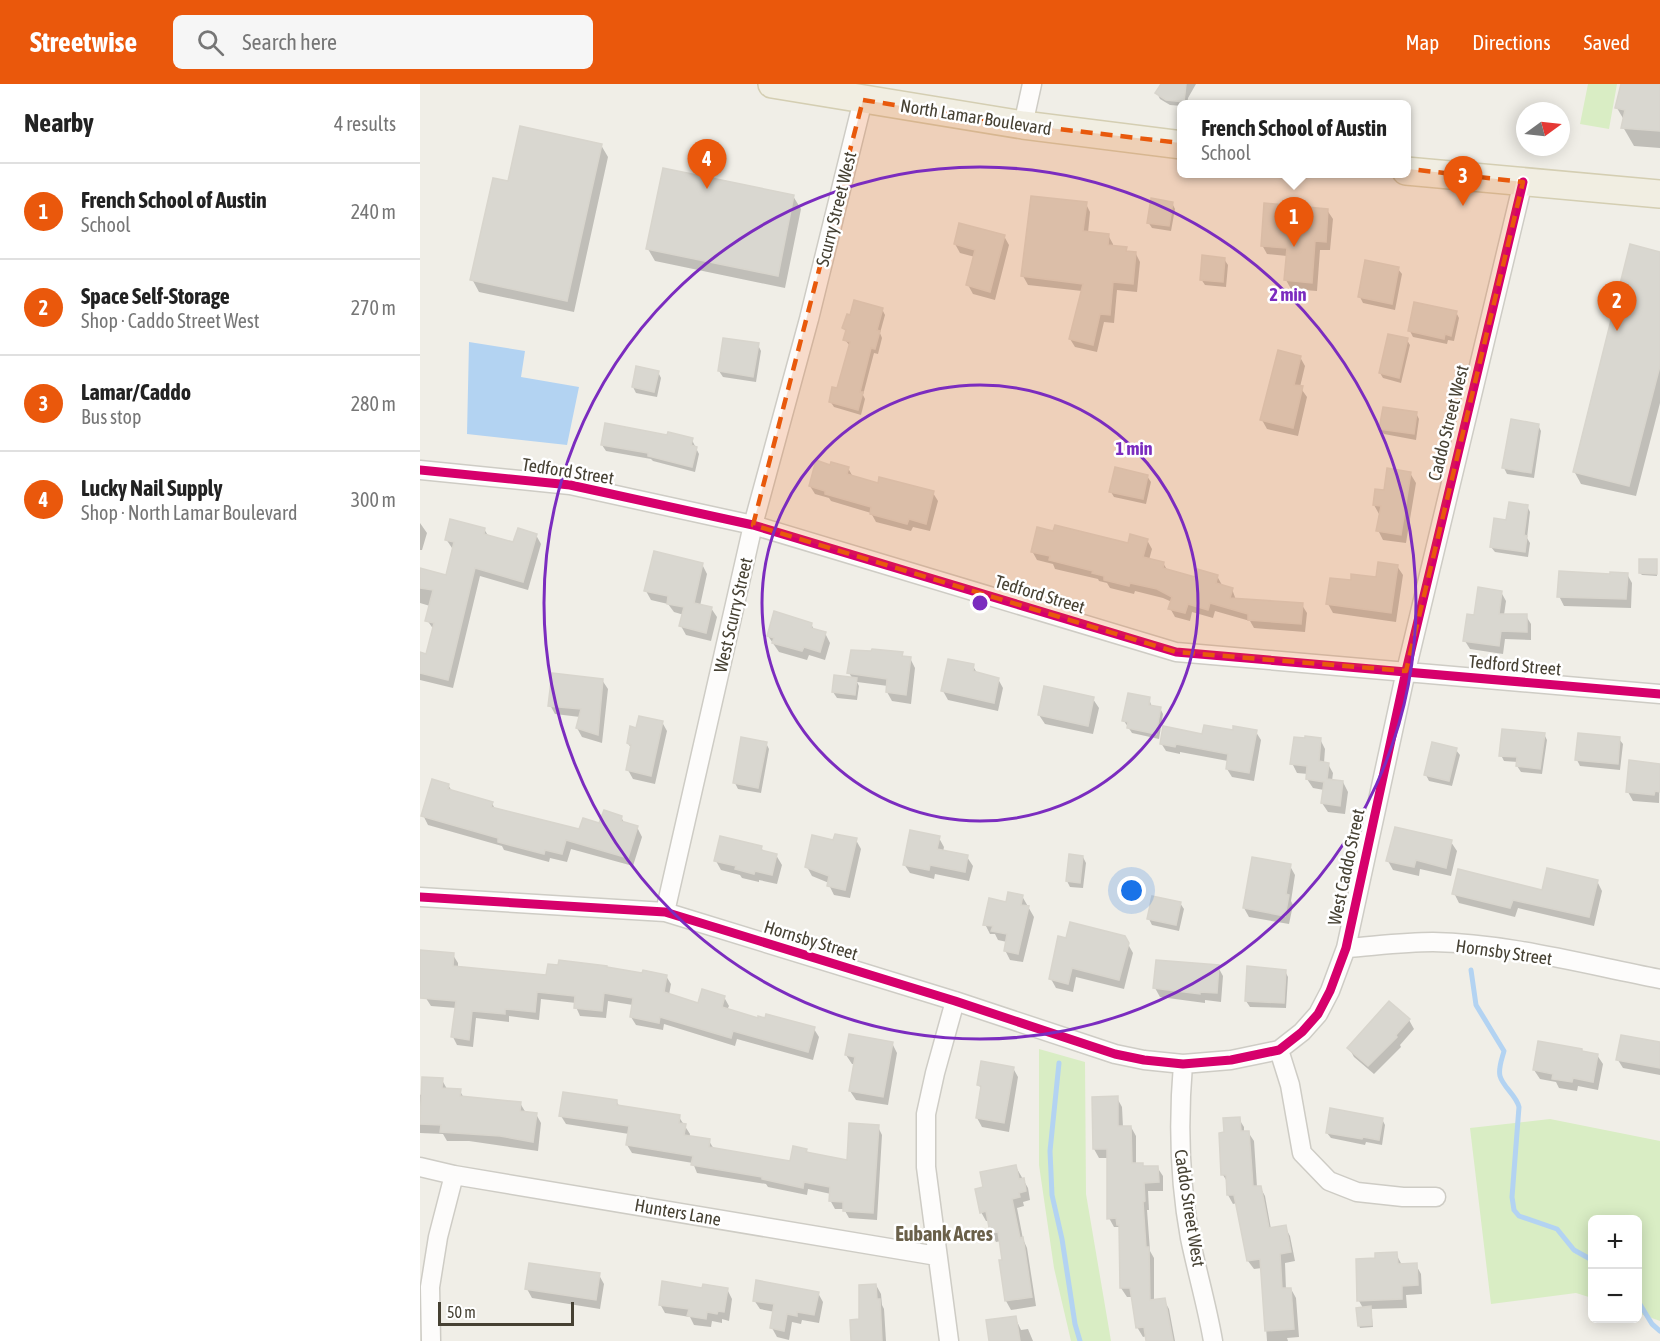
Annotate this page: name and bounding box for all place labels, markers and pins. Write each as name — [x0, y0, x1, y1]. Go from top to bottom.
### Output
pin: 4 — [688, 140, 726, 189]
pin: 3 — [1444, 156, 1482, 206]
pin: 1 — [1274, 198, 1314, 247]
pin: 2 — [1598, 282, 1636, 331]
centre of rings — [970, 593, 990, 613]

